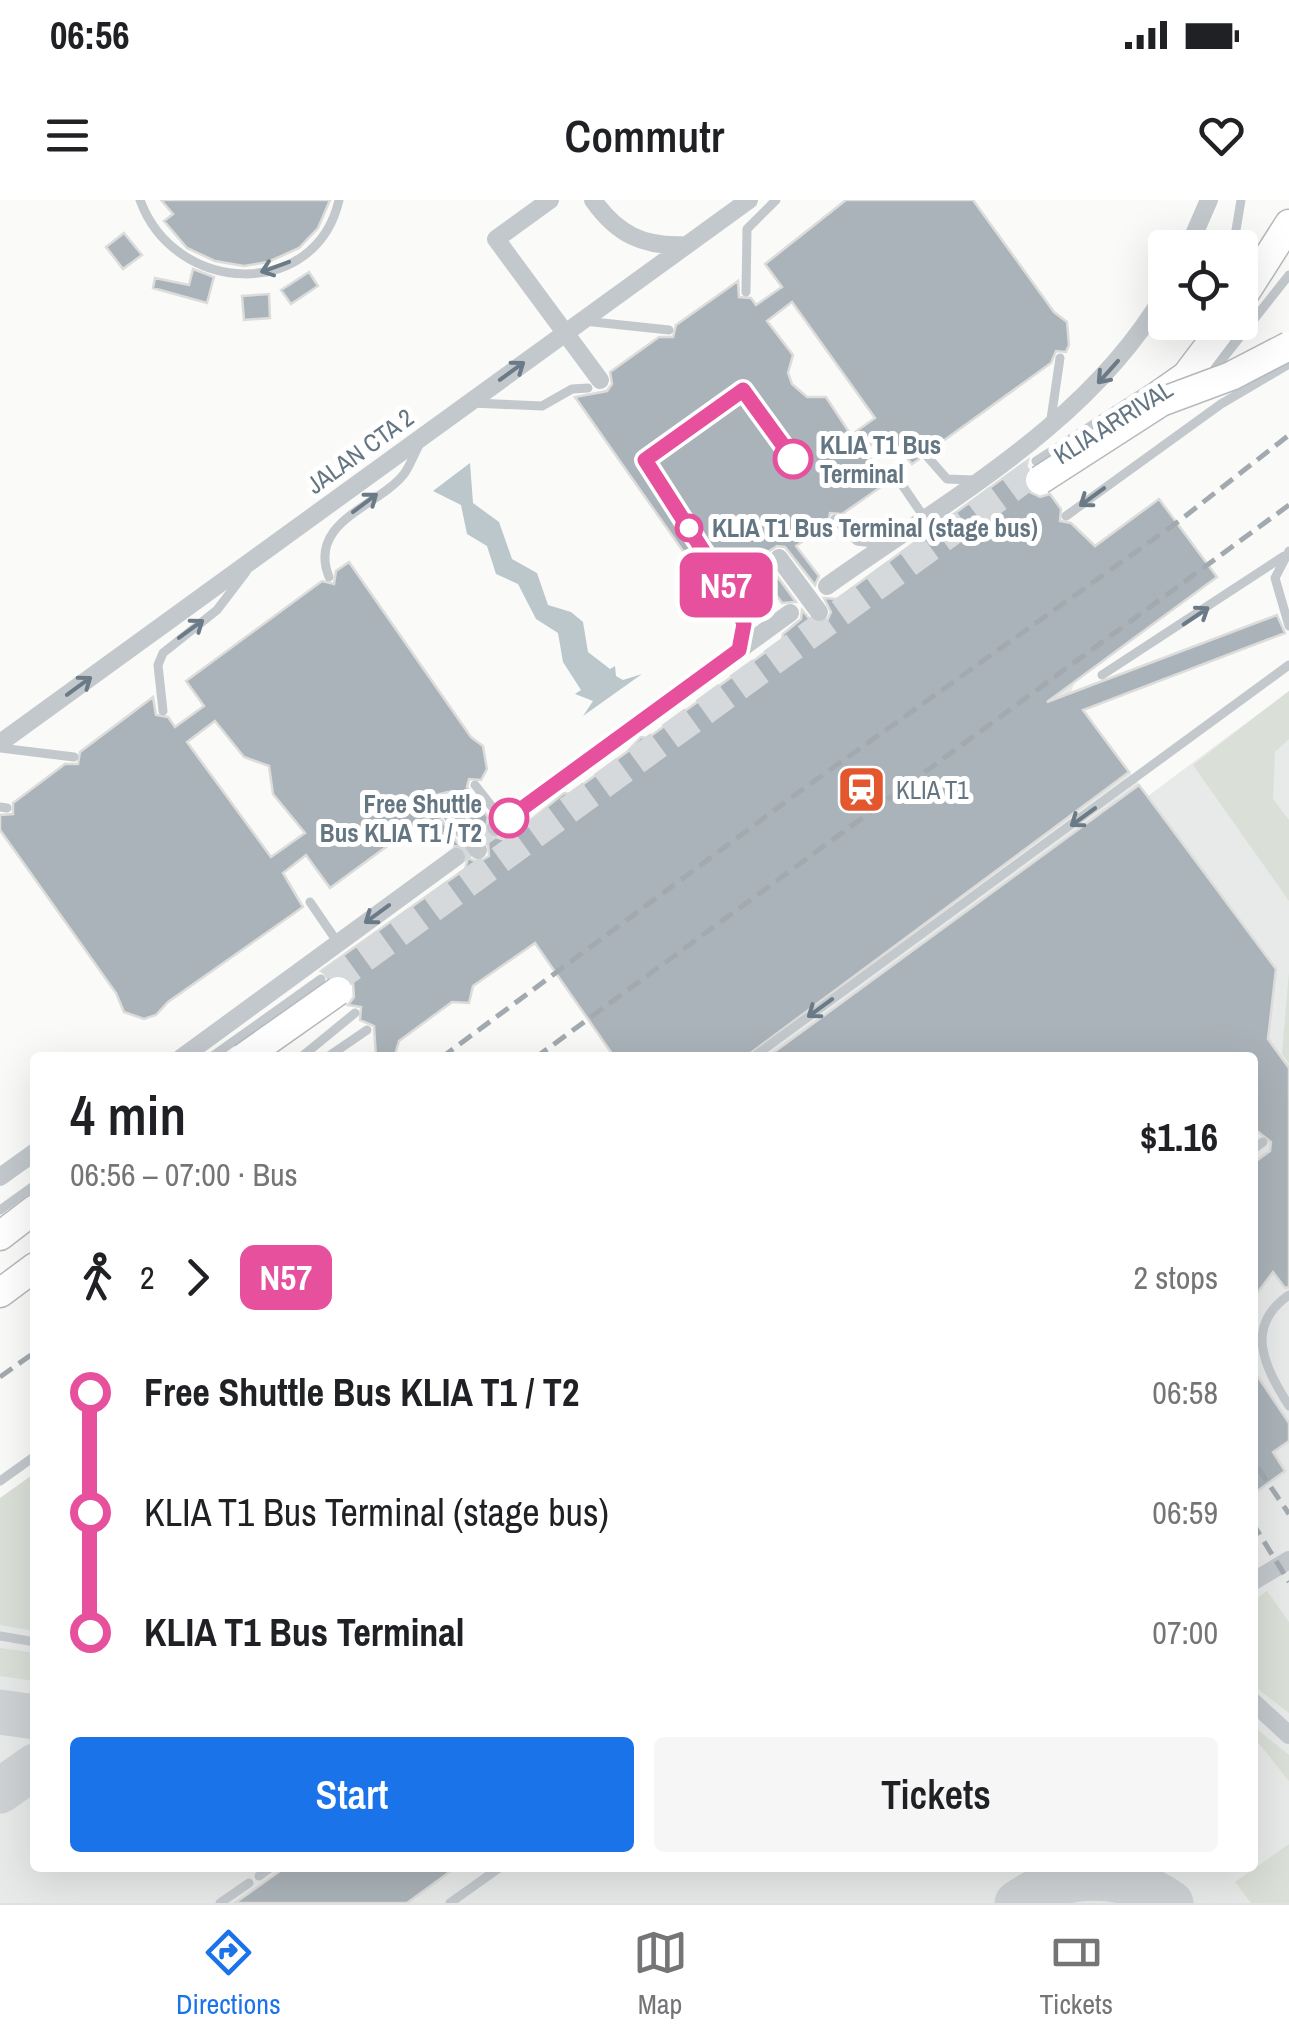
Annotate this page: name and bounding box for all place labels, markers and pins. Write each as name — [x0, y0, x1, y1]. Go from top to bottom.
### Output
place label: KLIA T1 Bus Terminal — [820, 428, 941, 491]
marker: KLIA T1 Bus Terminal — [774, 440, 812, 478]
place label: KLIA T1 Bus Terminal (stage bus) — [712, 511, 1038, 545]
marker: KLIA T1 Bus Terminal (stage bus) — [676, 515, 702, 541]
station icon: KLIA T1 — [835, 764, 887, 816]
place label: KLIA T1 — [896, 773, 969, 807]
place label: Free Shuttle Bus KLIA T1 / T2 — [320, 787, 482, 850]
marker: Free Shuttle Bus KLIA T1 / T2 — [490, 799, 528, 837]

